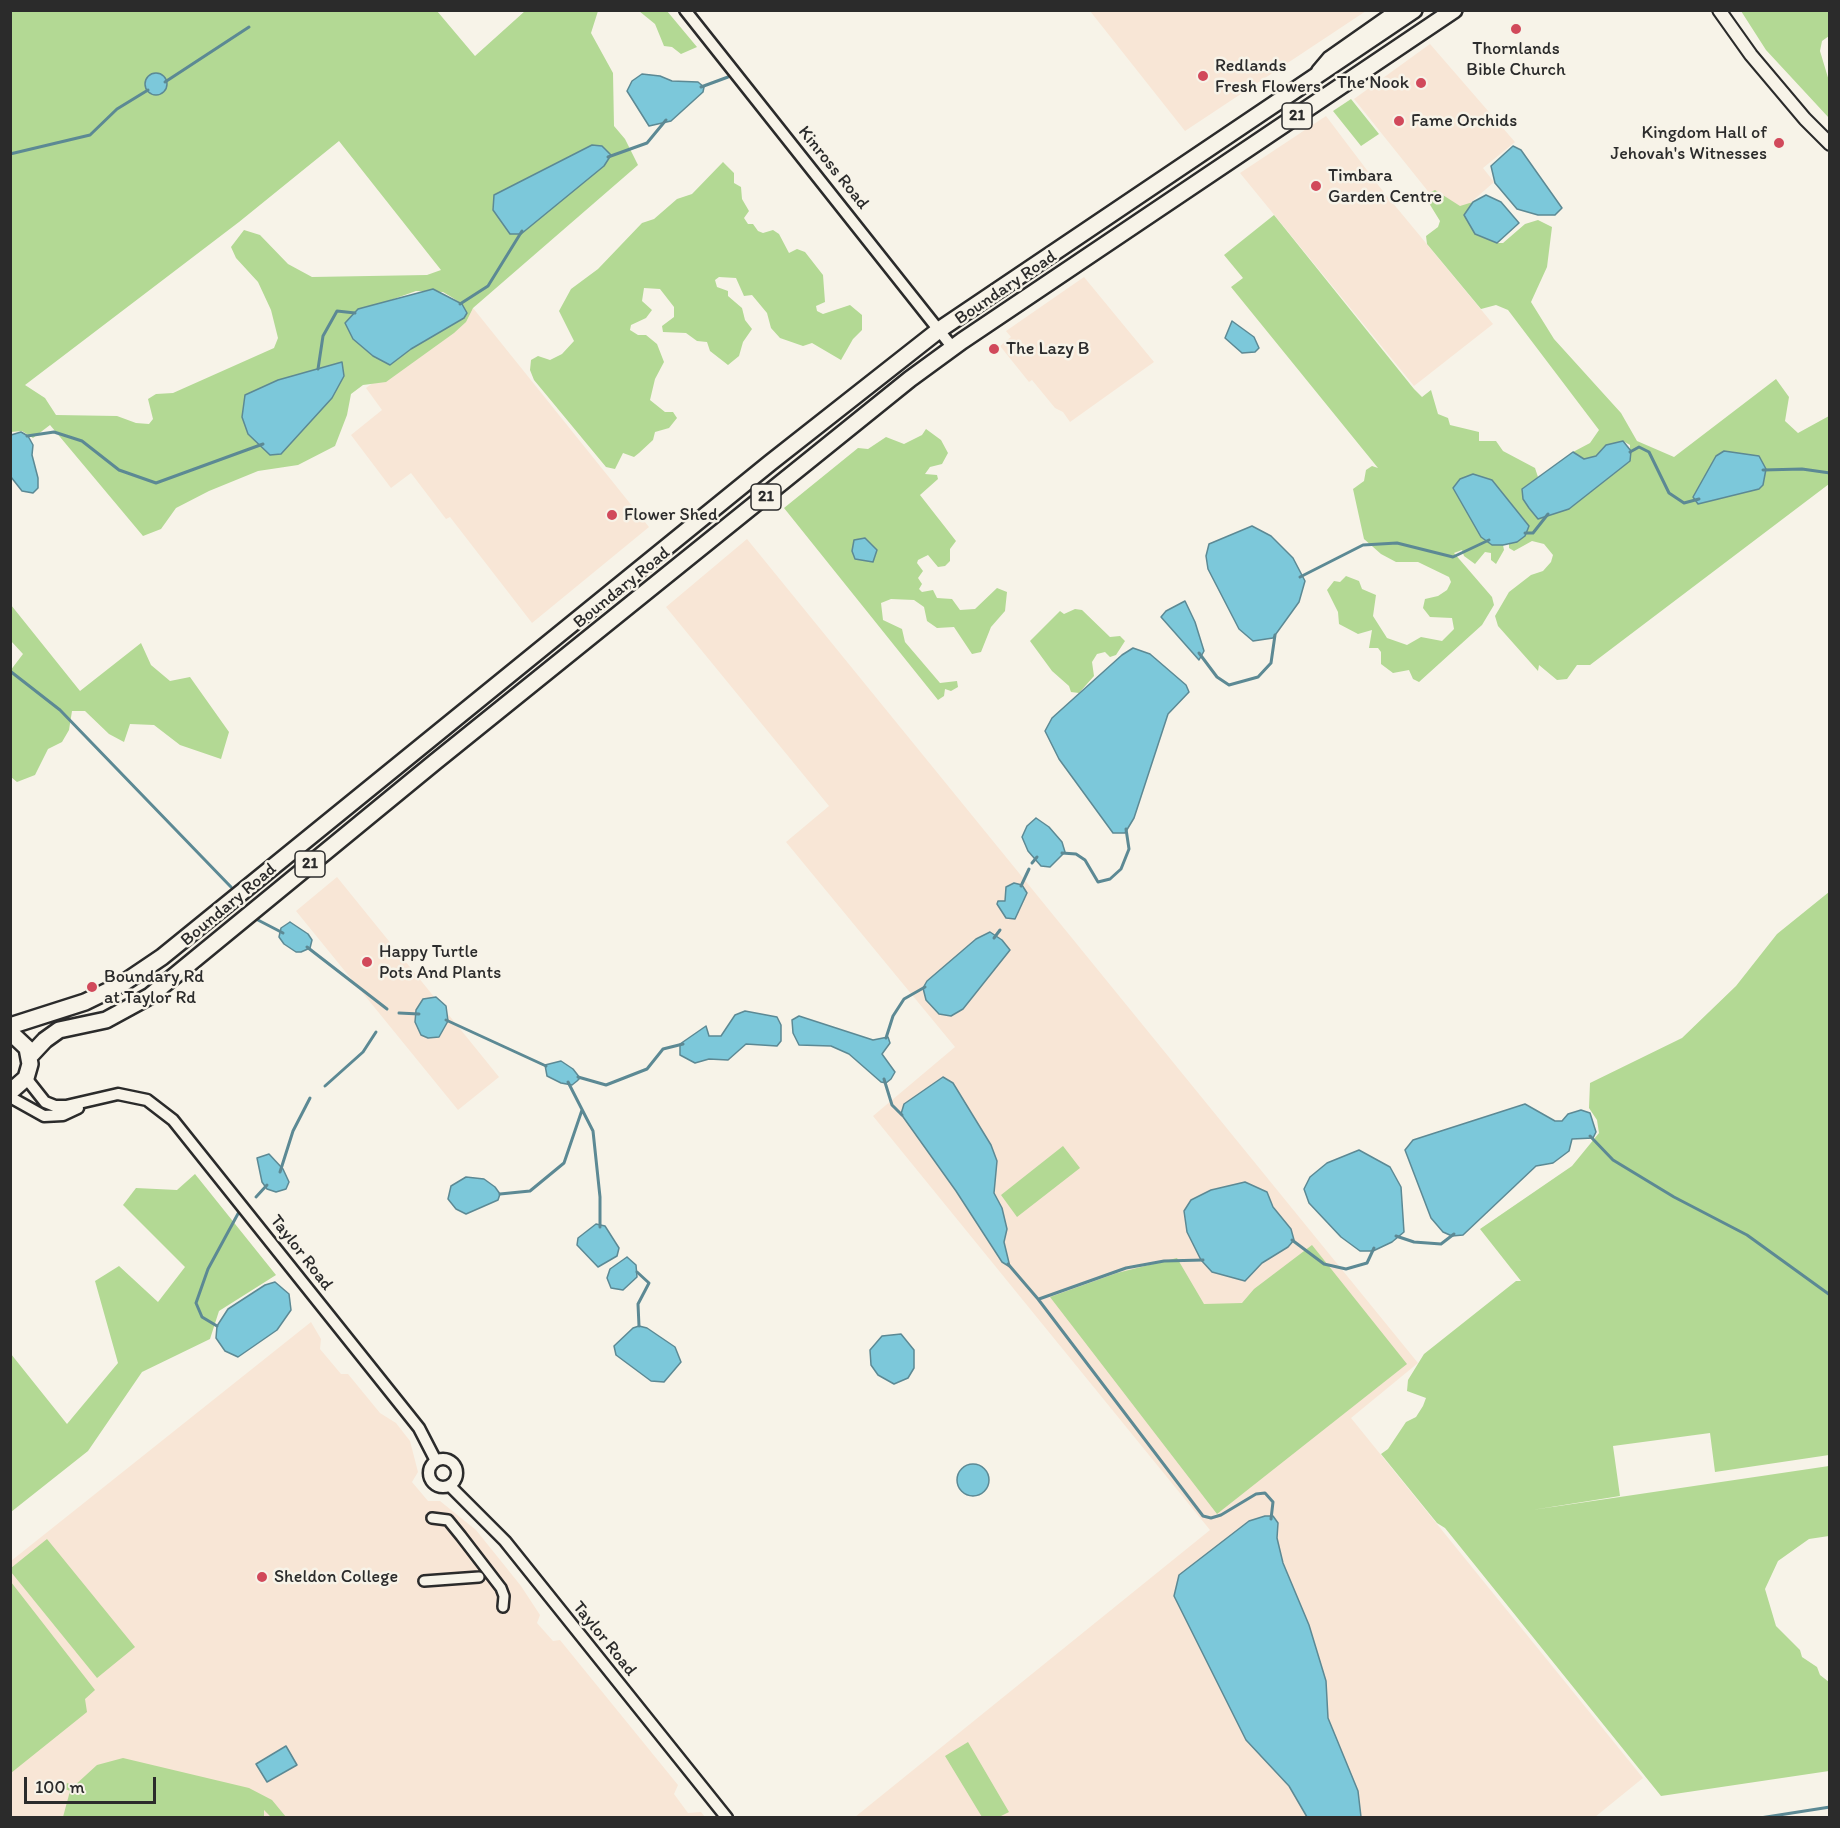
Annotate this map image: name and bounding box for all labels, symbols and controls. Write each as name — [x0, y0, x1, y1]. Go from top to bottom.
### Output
marker: Thornlands Bible Church — [1509, 22, 1523, 36]
place label: Thornlands Bible Church — [1466, 38, 1566, 80]
place label: Redlands Fresh Flowers — [1215, 55, 1321, 98]
marker: Redlands Fresh Flowers — [1196, 69, 1210, 83]
place label: The Nook — [1337, 72, 1409, 94]
marker: The Nook — [1414, 76, 1428, 90]
road number: 21 — [1282, 103, 1312, 129]
place label: Fame Orchids — [1411, 110, 1517, 132]
marker: Fame Orchids — [1392, 114, 1406, 128]
street label: Kinross Road — [793, 122, 873, 214]
place label: Kingdom Hall of Jehovah's Witnesses — [1610, 122, 1767, 164]
marker: Kingdom Hall of Jehovah's Witnesses — [1772, 136, 1786, 150]
place label: Timbara Garden Centre — [1328, 165, 1442, 207]
marker: Timbara Garden Centre — [1309, 179, 1323, 193]
street label: Boundary Road — [951, 246, 1061, 330]
place label: The Lazy B — [1006, 338, 1089, 360]
marker: The Lazy B — [987, 342, 1001, 356]
road number: 21 — [751, 484, 781, 510]
place label: Flower Shed — [624, 504, 718, 526]
marker: Flower Shed — [605, 508, 619, 522]
street label: Boundary Road — [569, 542, 675, 634]
road number: 21 — [295, 851, 325, 877]
street label: Boundary Road — [177, 859, 281, 951]
place label: Happy Turtle Pots And Plants — [379, 941, 501, 984]
marker: Happy Turtle Pots And Plants — [360, 955, 374, 969]
place label: Boundary Rd at Taylor Rd — [104, 966, 204, 1008]
marker: Boundary Rd at Taylor Rd — [85, 980, 99, 994]
street label: Taylor Road — [265, 1211, 337, 1295]
place label: Sheldon College — [274, 1566, 398, 1588]
marker: Sheldon College — [255, 1570, 269, 1584]
street label: Taylor Road — [567, 1597, 641, 1681]
scale bar — [27, 1765, 159, 1803]
text: 100 m — [35, 1776, 85, 1798]

